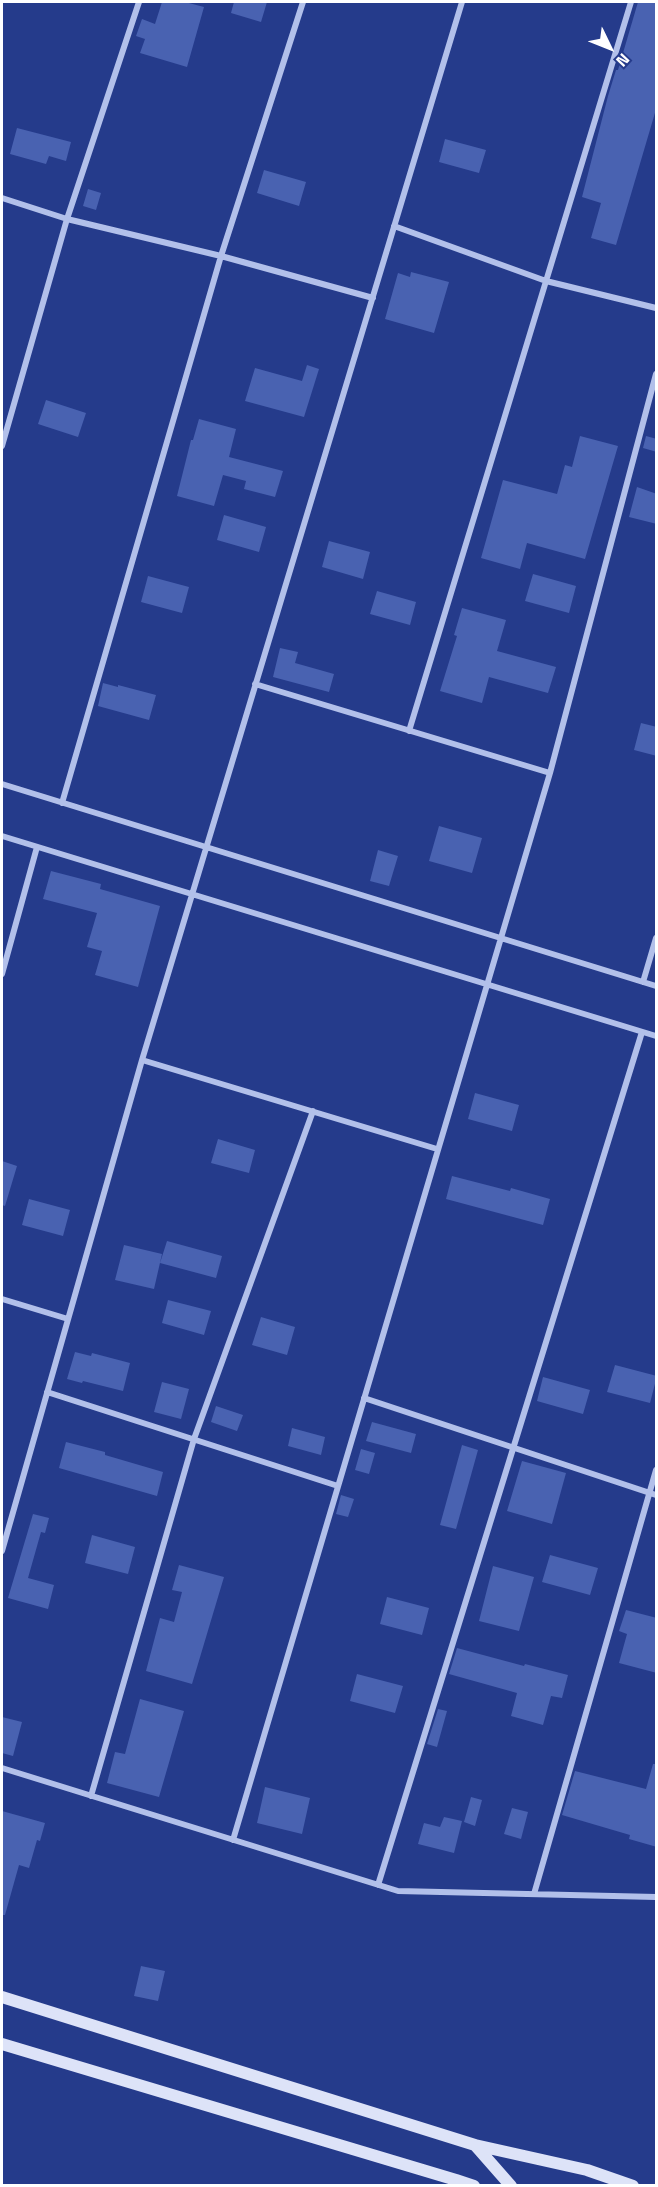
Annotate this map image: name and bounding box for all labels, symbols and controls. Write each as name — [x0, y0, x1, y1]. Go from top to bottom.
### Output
north arrow — [580, 18, 640, 78]
text: N — [611, 48, 636, 73]

